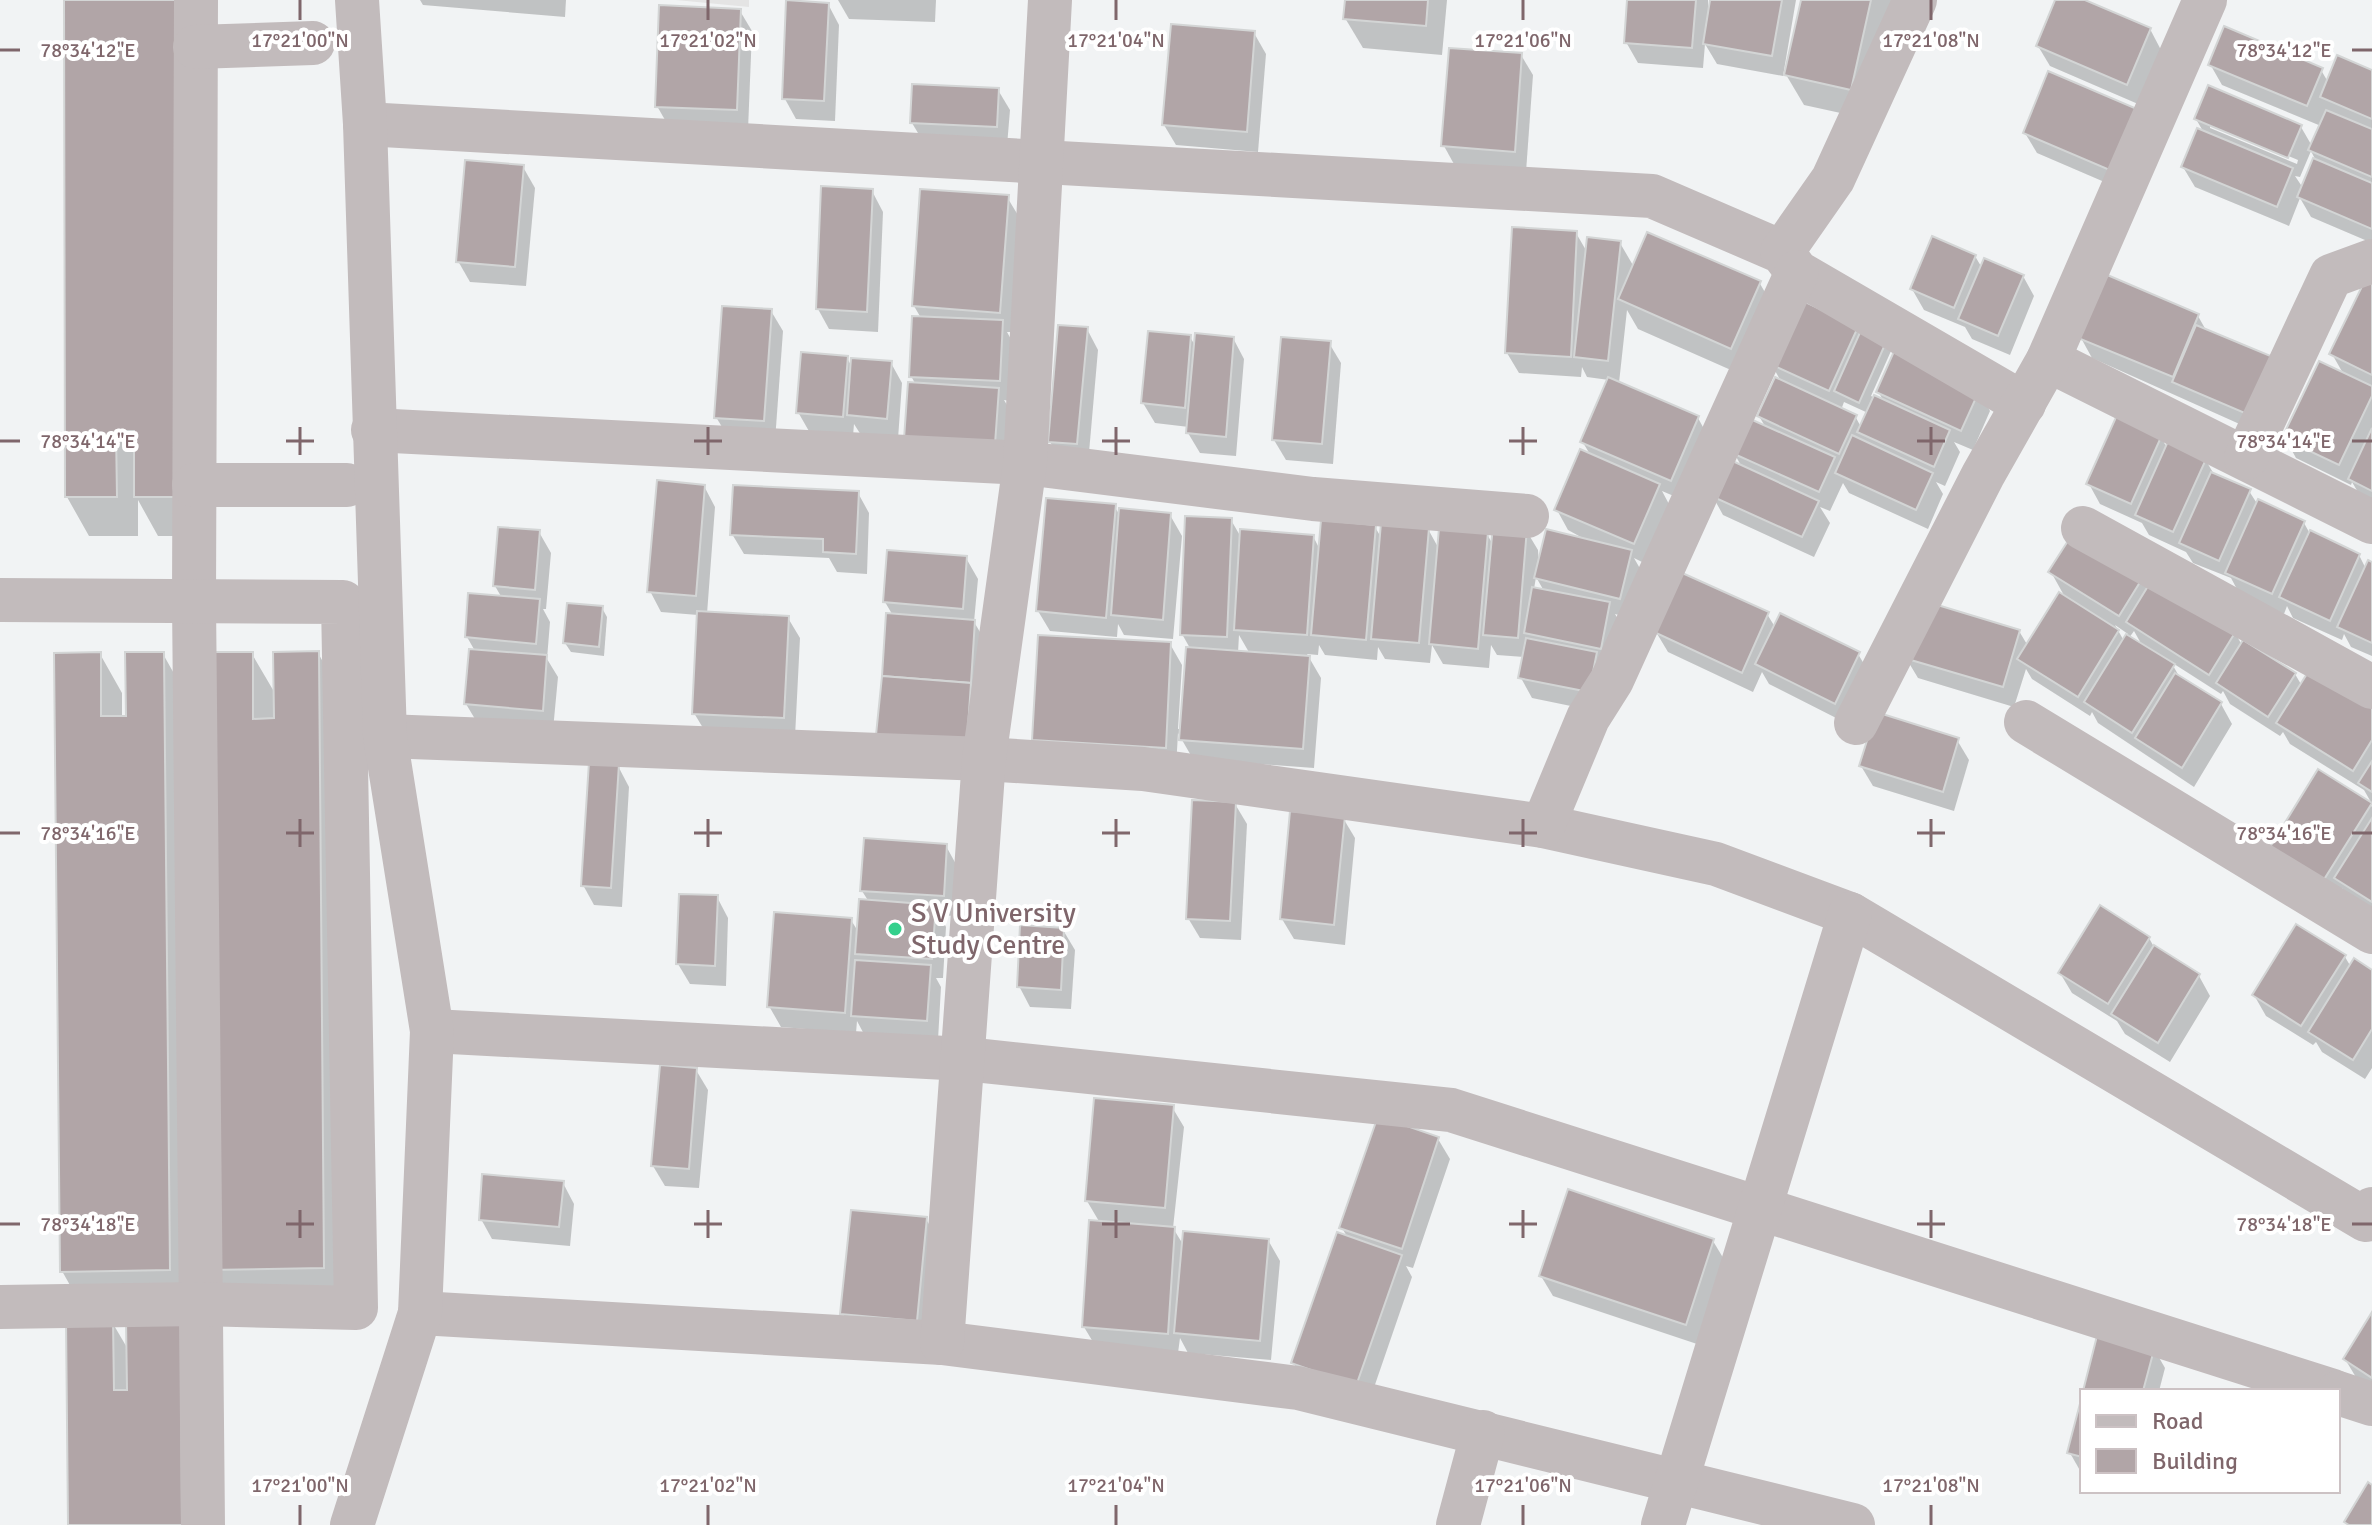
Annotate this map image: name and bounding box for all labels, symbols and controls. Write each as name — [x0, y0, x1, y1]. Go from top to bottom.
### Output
text: 17°21'00"N — [251, 28, 349, 53]
text: 17°21'02"N — [659, 28, 757, 53]
text: 17°21'04"N — [1067, 28, 1165, 53]
text: 17°21'06"N — [1474, 28, 1572, 53]
text: 17°21'08"N — [1882, 28, 1980, 53]
text: 78°34'12"E — [40, 38, 136, 63]
text: 78°34'12"E — [2236, 38, 2332, 63]
text: 78°34'14"E — [40, 429, 136, 454]
text: 78°34'14"E — [2236, 429, 2332, 454]
text: 78°34'16"E — [40, 821, 136, 846]
text: 78°34'16"E — [2236, 821, 2332, 846]
place label: S V University Study Centre — [911, 896, 1076, 962]
marker: S V University Study Centre — [886, 920, 904, 938]
text: 78°34'18"E — [40, 1212, 136, 1237]
text: 78°34'18"E — [2236, 1212, 2332, 1237]
legend — [2080, 1389, 2340, 1493]
text: Road — [2152, 1406, 2203, 1436]
text: Building — [2152, 1446, 2238, 1476]
text: 17°21'00"N — [251, 1473, 349, 1498]
text: 17°21'02"N — [659, 1473, 757, 1498]
text: 17°21'04"N — [1067, 1473, 1165, 1498]
text: 17°21'06"N — [1474, 1473, 1572, 1498]
text: 17°21'08"N — [1882, 1473, 1980, 1498]

